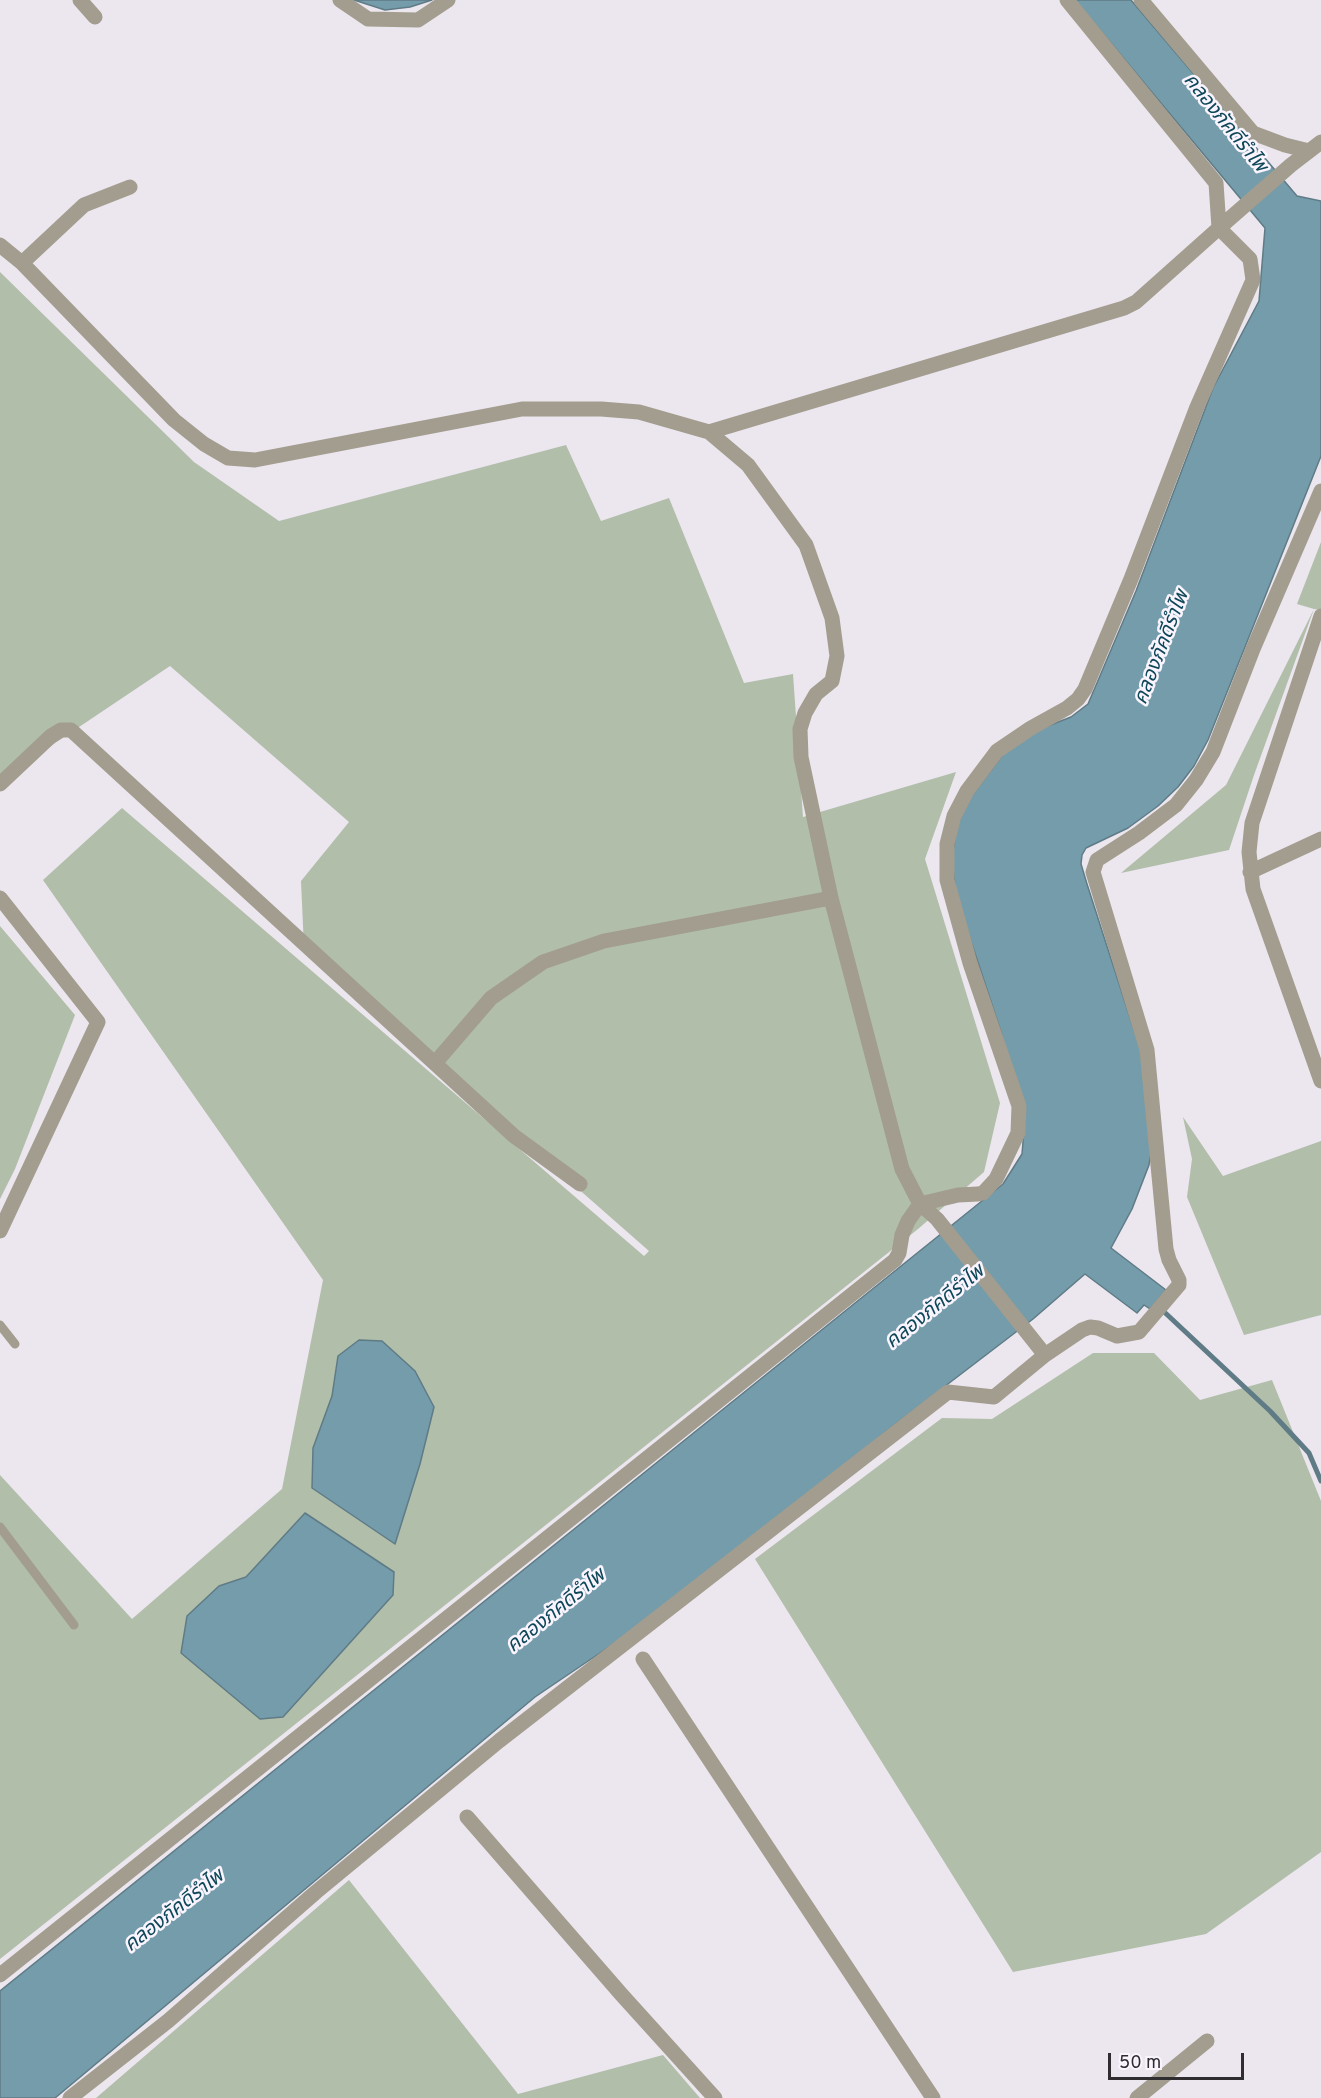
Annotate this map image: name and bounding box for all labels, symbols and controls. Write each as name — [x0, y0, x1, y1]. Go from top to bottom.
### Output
water label: คลองภัคดีรำไพ — [1177, 70, 1271, 178]
water label: คลองภัคดีรำไพ — [1130, 588, 1196, 708]
water label: คลองภัคดีรำไพ — [882, 1261, 990, 1355]
water label: คลองภัคดีรำไพ — [503, 1565, 611, 1659]
water label: คลองภัคดีรำไพ — [120, 1866, 230, 1958]
scale bar — [1111, 2041, 1248, 2079]
text: 50 m — [1119, 2052, 1161, 2075]

